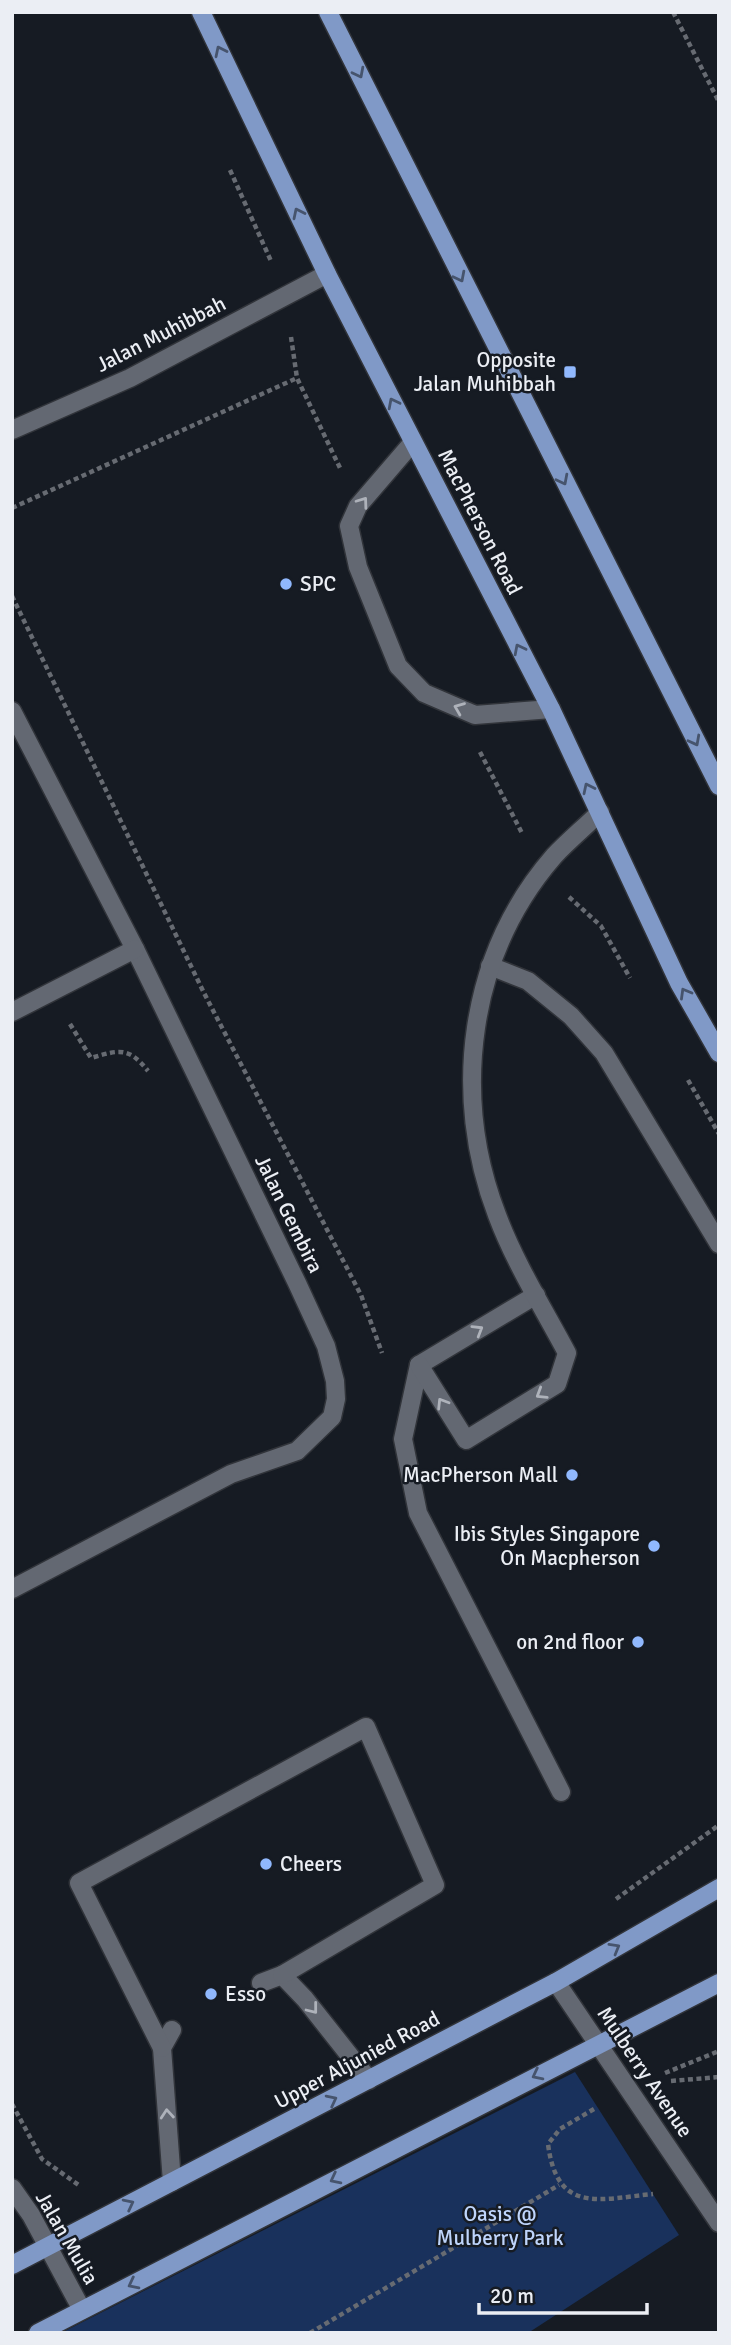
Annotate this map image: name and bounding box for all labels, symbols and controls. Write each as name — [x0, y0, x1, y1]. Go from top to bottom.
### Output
one-way arrow — [214, 46, 228, 58]
one-way arrow — [350, 66, 364, 78]
one-way arrow — [292, 208, 306, 220]
one-way arrow — [452, 270, 466, 282]
street label: Jalan Muhibbah — [92, 290, 230, 378]
place label: Opposite Jalan Muhibbah — [414, 347, 556, 397]
marker: Opposite Jalan Muhibbah — [562, 364, 578, 380]
one-way arrow — [388, 398, 402, 410]
street label: MacPherson Road — [432, 445, 528, 599]
one-way arrow — [554, 473, 568, 485]
one-way arrow — [355, 497, 367, 510]
place label: SPC — [300, 571, 336, 597]
marker: SPC — [278, 576, 294, 592]
one-way arrow — [514, 644, 528, 656]
one-way arrow — [454, 703, 466, 717]
one-way arrow — [687, 734, 700, 747]
one-way arrow — [582, 783, 596, 795]
one-way arrow — [680, 988, 693, 1001]
street label: Jalan Gembira — [249, 1151, 329, 1277]
one-way arrow — [470, 1325, 483, 1338]
one-way arrow — [535, 1386, 548, 1399]
one-way arrow — [438, 1397, 451, 1410]
place label: MacPherson Mall — [403, 1462, 558, 1488]
marker: MacPherson Mall — [564, 1467, 580, 1483]
place label: Ibis Styles Singapore On Macpherson — [454, 1521, 640, 1571]
marker: Ibis Styles Singapore On Macpherson — [646, 1538, 662, 1554]
place label: on 2nd floor — [516, 1629, 624, 1655]
marker: on 2nd floor — [630, 1634, 646, 1650]
place label: Cheers — [280, 1851, 342, 1877]
marker: Cheers — [258, 1856, 274, 1872]
one-way arrow — [607, 1943, 620, 1956]
place label: Esso — [225, 1981, 266, 2007]
marker: Esso — [203, 1986, 219, 2002]
one-way arrow — [304, 2001, 317, 2014]
street label: Mulberry Avenue — [592, 2002, 698, 2142]
street label: Upper Aljunied Road — [270, 2005, 444, 2115]
one-way arrow — [532, 2066, 544, 2080]
one-way arrow — [325, 2094, 337, 2108]
one-way arrow — [160, 2108, 175, 2119]
one-way arrow — [330, 2171, 342, 2185]
street label: Jalan Mulia — [30, 2187, 104, 2289]
one-way arrow — [122, 2198, 134, 2212]
park label: Oasis @ Mulberry Park — [437, 2201, 564, 2251]
scale bar — [479, 2272, 647, 2316]
one-way arrow — [128, 2276, 140, 2289]
text: 20 m — [490, 2283, 534, 2309]

